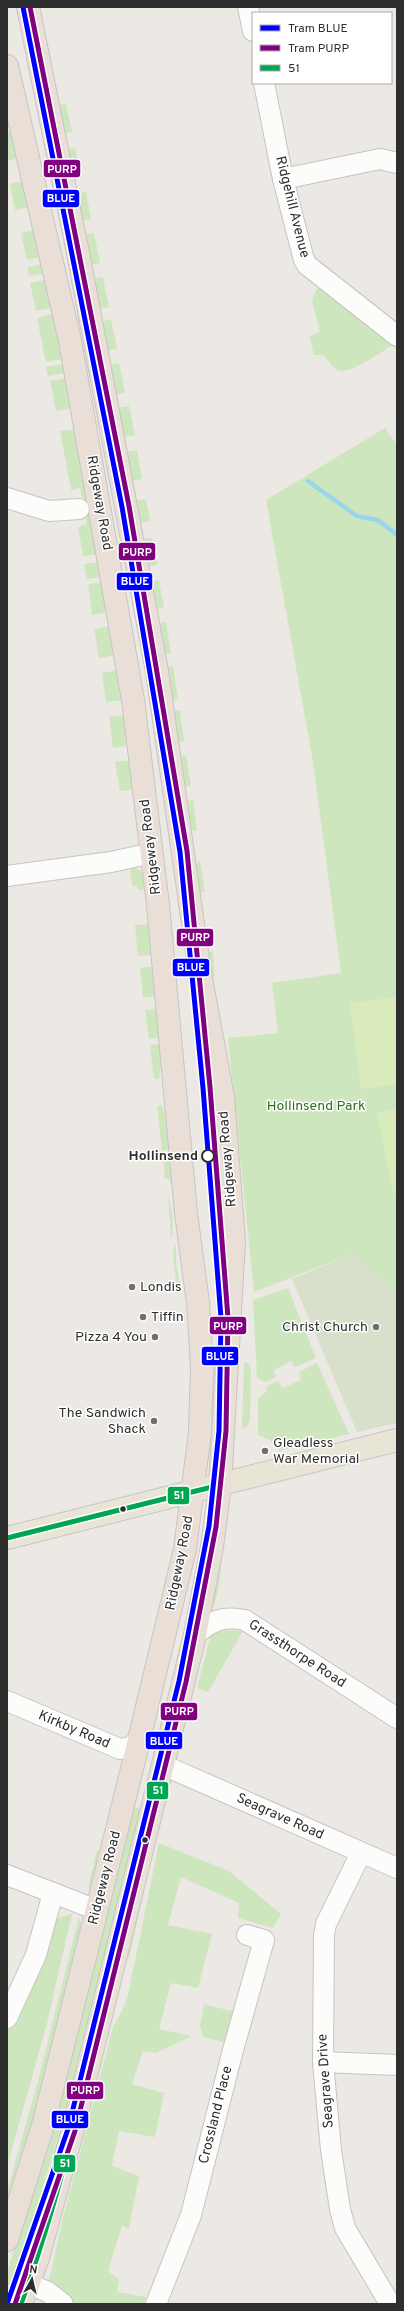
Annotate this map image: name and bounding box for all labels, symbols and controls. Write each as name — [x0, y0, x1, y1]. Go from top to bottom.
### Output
legend — [252, 12, 392, 84]
text: Tram BLUE — [288, 21, 348, 37]
text: Tram PURP — [288, 41, 350, 57]
text: 51 — [288, 61, 300, 77]
street label: Ridgehill Avenue — [271, 154, 313, 260]
line badge: PURP — [43, 159, 81, 178]
text: PURP — [47, 163, 77, 177]
line badge: BLUE — [42, 189, 80, 208]
text: BLUE — [47, 192, 75, 206]
street label: Ridgeway Road — [82, 454, 116, 552]
line badge: PURP — [118, 542, 156, 561]
text: PURP — [122, 546, 152, 560]
line badge: BLUE — [116, 572, 153, 591]
text: BLUE — [121, 575, 149, 589]
street label: Ridgeway Road — [137, 798, 165, 896]
line badge: PURP — [176, 928, 214, 947]
text: PURP — [180, 931, 210, 945]
line badge: BLUE — [172, 958, 210, 977]
text: BLUE — [177, 961, 205, 975]
park label: Hollinsend Park — [267, 1098, 365, 1115]
street label: Ridgeway Road — [215, 1110, 241, 1208]
place label: Hollinsend — [129, 1148, 198, 1165]
marker: Hollinsend — [201, 1149, 215, 1163]
place label: Londis — [140, 1279, 182, 1296]
marker: Londis — [127, 1282, 137, 1292]
place label: Tiffin — [151, 1309, 184, 1326]
marker: Tiffin — [138, 1312, 148, 1322]
line badge: PURP — [209, 1316, 247, 1335]
place label: Christ Church — [282, 1319, 368, 1336]
text: PURP — [213, 1320, 243, 1334]
marker: Christ Church — [371, 1322, 381, 1332]
place label: Pizza 4 You — [75, 1329, 147, 1346]
marker: Pizza 4 You — [150, 1332, 160, 1342]
line badge: BLUE — [201, 1346, 239, 1366]
text: BLUE — [206, 1350, 234, 1364]
place label: The Sandwich Shack — [59, 1405, 146, 1438]
marker: The Sandwich Shack — [149, 1416, 159, 1426]
place label: Gleadless War Memorial — [273, 1435, 359, 1468]
marker: Gleadless War Memorial — [260, 1446, 270, 1456]
line badge: 51 — [167, 1486, 190, 1505]
text: 51 — [173, 1489, 185, 1503]
unlabelled marker — [118, 1504, 128, 1514]
street label: Ridgeway Road — [162, 1514, 198, 1612]
street label: Grassthorpe Road — [245, 1616, 349, 1692]
line badge: PURP — [160, 1702, 198, 1721]
text: PURP — [164, 1705, 194, 1719]
street label: Kirkby Road — [35, 1707, 113, 1753]
line badge: BLUE — [145, 1731, 183, 1750]
text: BLUE — [150, 1735, 178, 1749]
line badge: 51 — [146, 1781, 169, 1800]
text: 51 — [152, 1784, 164, 1798]
street label: Seagrave Road — [234, 1790, 326, 1844]
street label: Ridgeway Road — [85, 1829, 125, 1927]
unlabelled marker — [140, 1835, 150, 1845]
street label: Seagrave Drive — [314, 2033, 338, 2129]
street label: Crossland Place — [196, 2064, 236, 2166]
line badge: PURP — [66, 2081, 104, 2100]
text: PURP — [70, 2084, 100, 2098]
line badge: BLUE — [51, 2110, 89, 2129]
text: BLUE — [56, 2113, 84, 2127]
line badge: 51 — [53, 2154, 76, 2173]
text: 51 — [59, 2157, 71, 2171]
north arrow — [12, 2259, 52, 2299]
text: N — [28, 2263, 38, 2278]

